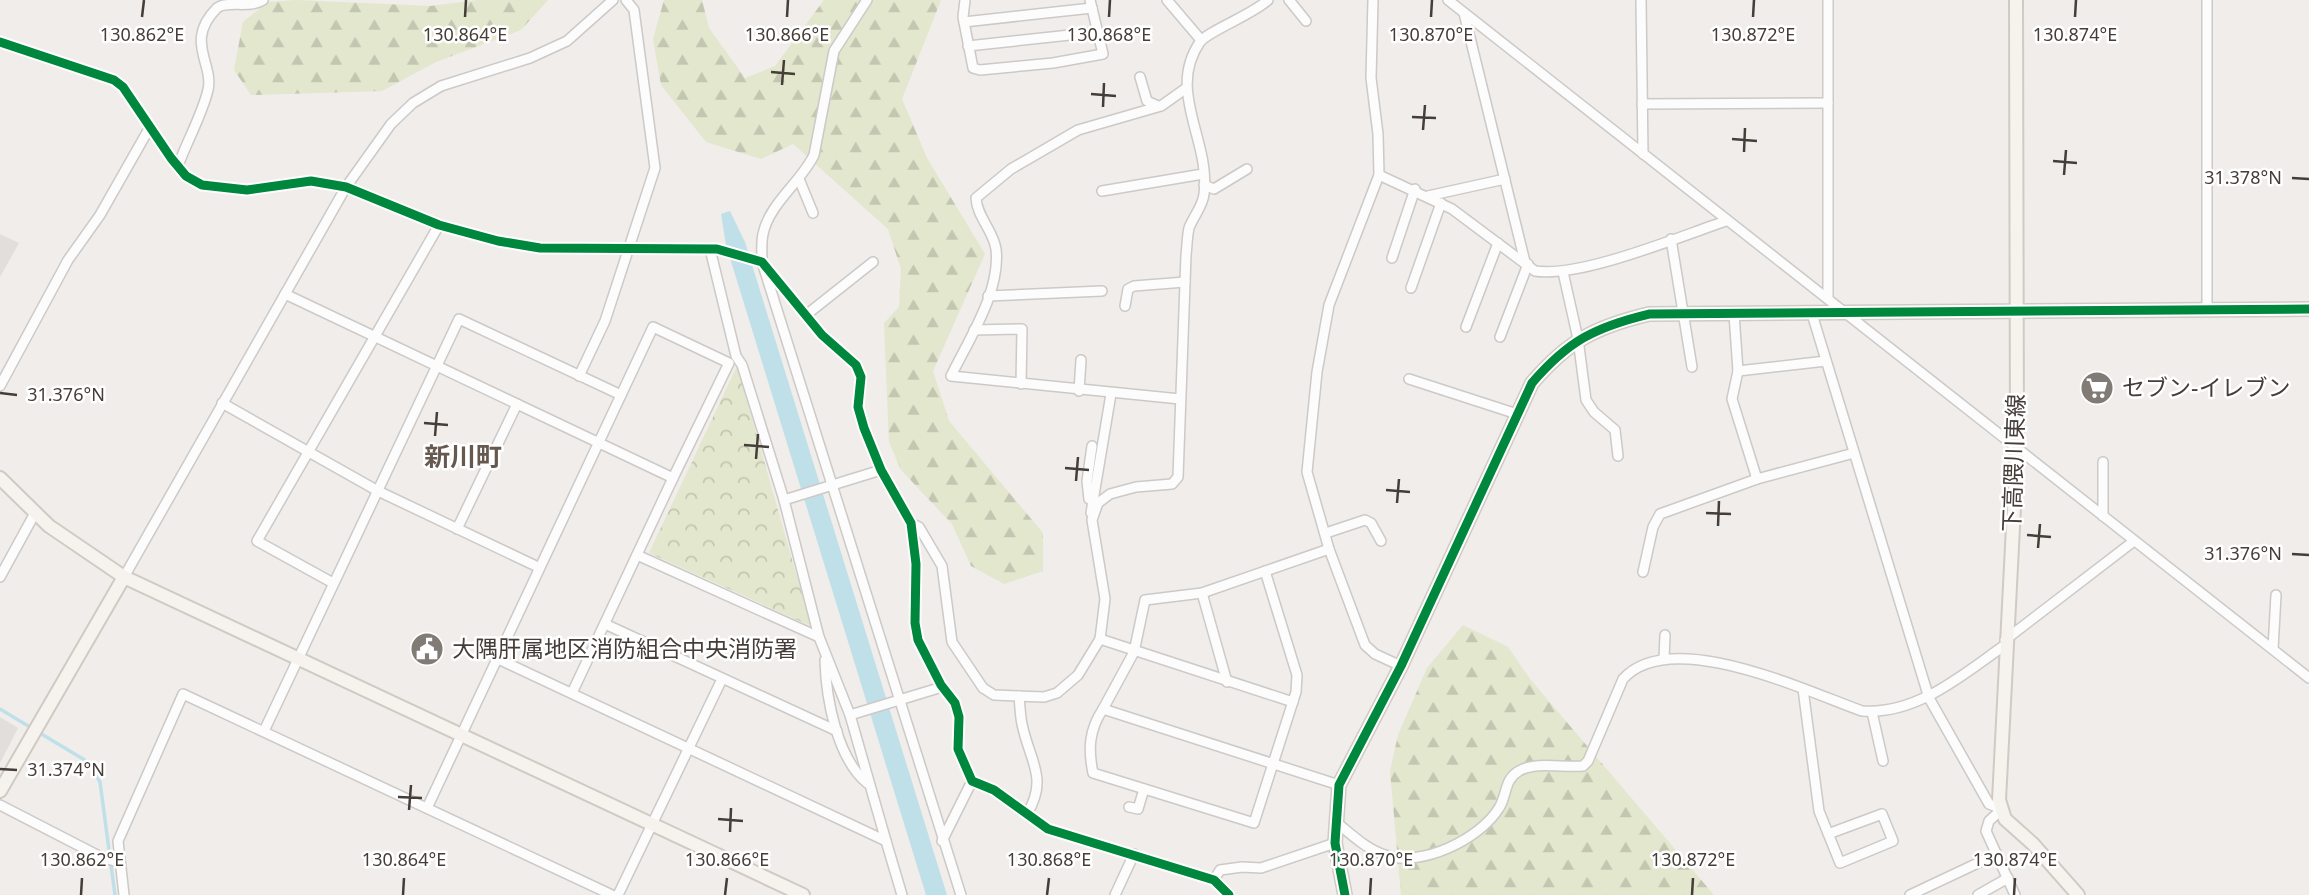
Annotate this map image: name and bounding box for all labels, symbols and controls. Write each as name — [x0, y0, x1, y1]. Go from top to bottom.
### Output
text: 130.862°E — [100, 22, 184, 46]
text: 130.864°E — [423, 22, 507, 46]
text: 130.866°E — [745, 22, 829, 46]
text: 130.868°E — [1067, 22, 1151, 46]
text: 130.870°E — [1389, 22, 1473, 46]
text: 130.872°E — [1711, 22, 1795, 46]
text: 130.874°E — [2033, 22, 2117, 46]
text: 31.378°N — [2204, 165, 2282, 189]
supermarket icon: セブン-イレブン — [2078, 369, 2116, 407]
place label: セブン-イレブン — [2122, 371, 2290, 403]
text: 31.376°N — [27, 382, 105, 406]
street label: 下高隈川東線 — [1995, 393, 2031, 532]
district label: 新川町 — [424, 438, 502, 474]
text: 31.376°N — [2204, 541, 2282, 565]
public building icon: 大隅肝属地区消防組合中央消防署 — [408, 630, 446, 668]
place label: 大隅肝属地区消防組合中央消防署 — [452, 632, 797, 664]
text: 31.374°N — [27, 757, 105, 781]
text: 130.862°E — [40, 847, 124, 871]
text: 130.864°E — [362, 847, 446, 871]
text: 130.866°E — [685, 847, 769, 871]
text: 130.868°E — [1007, 847, 1091, 871]
text: 130.870°E — [1329, 847, 1413, 871]
text: 130.872°E — [1651, 847, 1735, 871]
text: 130.874°E — [1973, 847, 2057, 871]

